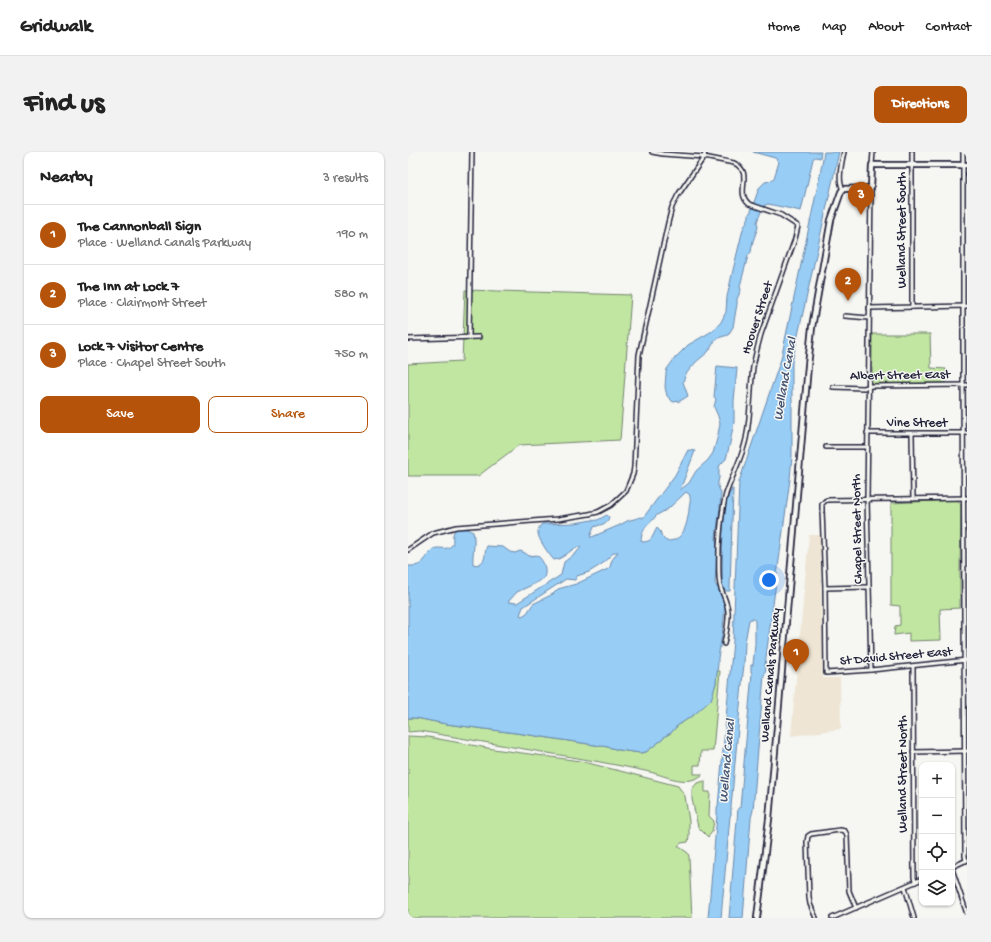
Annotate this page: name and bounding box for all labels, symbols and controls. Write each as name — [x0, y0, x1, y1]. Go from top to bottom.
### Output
text: Gridwalk — [20, 16, 92, 39]
text: Home — [768, 19, 800, 36]
text: Map — [822, 19, 846, 36]
text: About — [868, 19, 904, 36]
text: Contact — [926, 19, 971, 36]
button: Directions — [874, 86, 967, 123]
text: Find us — [24, 88, 104, 121]
text: Nearby — [40, 168, 93, 188]
text: 3 results — [323, 171, 368, 186]
street label: Welland Street South — [895, 172, 910, 288]
pin: 3 — [848, 182, 874, 215]
text: The Cannonball Sign — [78, 218, 201, 236]
text: 1 — [50, 227, 56, 242]
text: 190 m — [337, 227, 368, 242]
text: Place · Welland Canals Parkway — [78, 236, 251, 251]
pin: 2 — [835, 268, 861, 301]
text: The Inn at Lock 7 — [78, 278, 179, 296]
street label: Hoover Street — [739, 278, 777, 356]
text: 2 — [50, 287, 56, 302]
text: 580 m — [334, 287, 368, 302]
text: Place · Clairmont Street — [78, 296, 206, 311]
water label: Welland Canal — [770, 335, 802, 422]
text: Lock 7 Visitor Centre — [78, 338, 203, 356]
text: 3 — [50, 347, 56, 362]
text: 750 m — [335, 347, 368, 362]
text: Place · Chapel Street South — [78, 356, 226, 371]
street label: Albert Street East — [850, 368, 952, 384]
button: Save — [40, 396, 200, 433]
button: Share — [208, 396, 368, 433]
street label: Vine Street — [886, 416, 949, 431]
street label: Chapel Street North — [850, 474, 866, 584]
your location — [759, 570, 779, 590]
street label: Welland Canals Parkway — [758, 607, 784, 743]
pin: 1 — [783, 639, 809, 672]
street label: St David Street East — [839, 644, 954, 669]
street label: Welland Street North — [896, 715, 911, 833]
water label: Welland Canal — [716, 717, 740, 804]
map controls — [919, 762, 955, 906]
button: + — [919, 762, 955, 798]
button: − — [919, 798, 955, 834]
button: locate — [919, 834, 955, 870]
button: layers — [919, 870, 955, 906]

